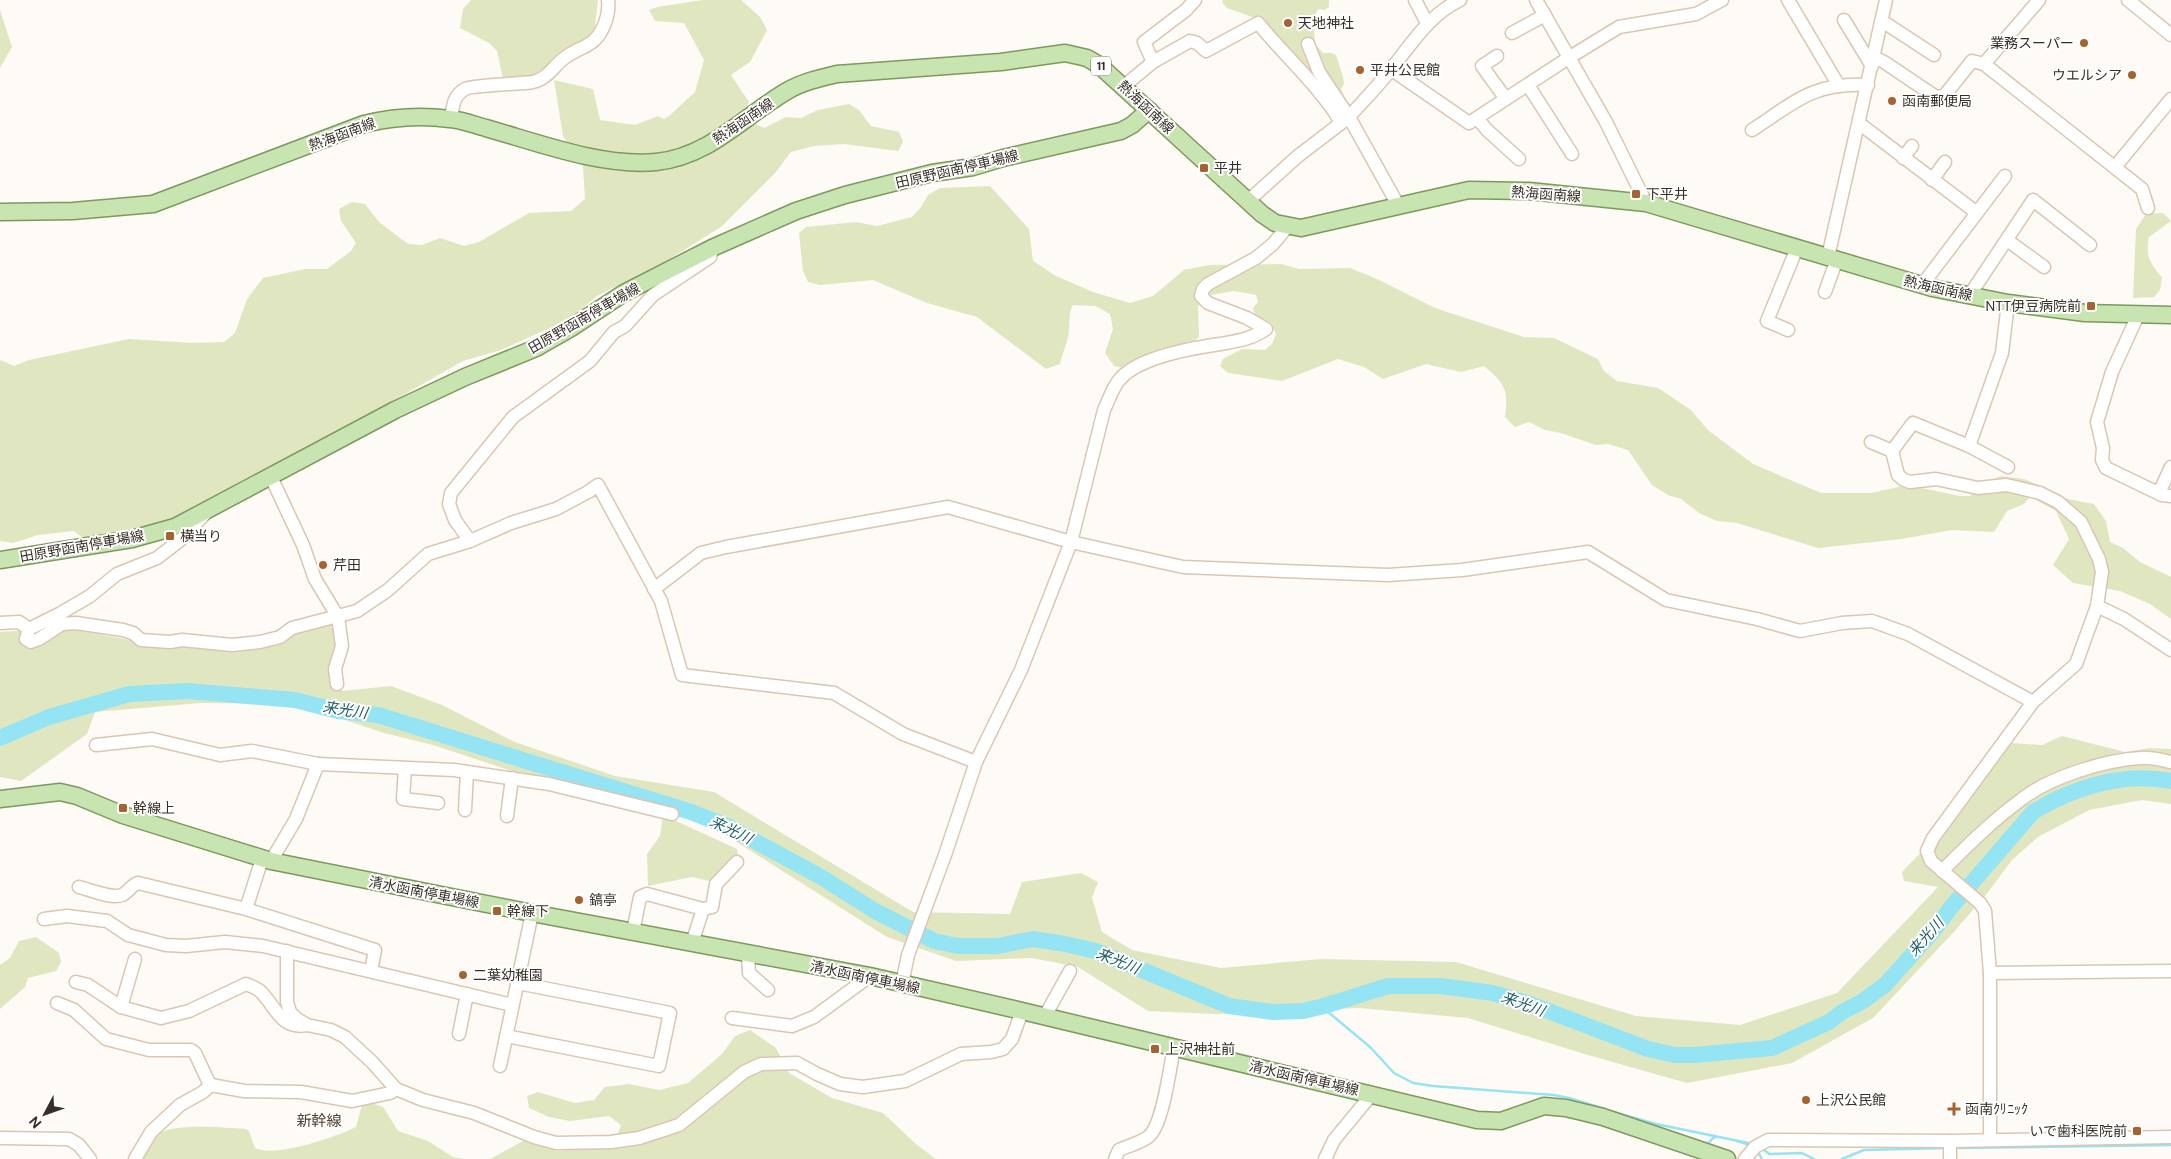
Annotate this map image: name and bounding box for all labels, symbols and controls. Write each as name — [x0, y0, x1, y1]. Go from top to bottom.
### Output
place label: 天地神社 — [1298, 14, 1354, 32]
marker: 天地神社 — [1282, 17, 1294, 29]
place label: 業務スーパー — [1990, 34, 2074, 52]
marker: 業務スーパー — [2078, 37, 2090, 49]
road number: 11 — [1091, 56, 1111, 76]
place label: 平井公民館 — [1370, 61, 1440, 79]
marker: 平井公民館 — [1354, 64, 1366, 76]
place label: ウエルシア — [2052, 66, 2122, 84]
marker: ウエルシア — [2126, 69, 2138, 81]
street label: 熱海函南線 — [1114, 77, 1178, 137]
place label: 函南郵便局 — [1902, 92, 1972, 110]
street label: 熱海函南線 — [709, 94, 777, 148]
marker: 函南郵便局 — [1886, 95, 1898, 107]
street label: 熱海函南線 — [306, 114, 378, 154]
street label: 田原野函南停車場線 — [894, 146, 1020, 192]
place label: 平井 — [1214, 159, 1242, 177]
marker: 平井 — [1198, 162, 1210, 174]
street label: 熱海函南線 — [1510, 183, 1582, 205]
place label: 下平井 — [1646, 185, 1688, 203]
marker: 下平井 — [1630, 188, 1642, 200]
street label: 熱海函南線 — [1902, 271, 1974, 305]
street label: 田原野函南停車場線 — [525, 279, 643, 357]
place label: NTT伊豆病院前 — [1986, 297, 2081, 315]
marker: NTT伊豆病院前 — [2085, 300, 2097, 312]
street label: 田原野函南停車場線 — [18, 526, 146, 566]
place label: 横当り — [180, 527, 222, 545]
marker: 横当り — [164, 530, 176, 542]
place label: 芹田 — [333, 556, 361, 574]
marker: 芹田 — [317, 559, 329, 571]
water label: 来光川 — [321, 697, 371, 724]
place label: 幹線上 — [133, 799, 175, 817]
marker: 幹線上 — [117, 802, 129, 814]
water label: 来光川 — [706, 811, 757, 850]
street label: 清水函南停車場線 — [367, 872, 481, 912]
place label: 鎬亭 — [589, 891, 617, 909]
marker: 鎬亭 — [573, 894, 585, 906]
place label: 幹線下 — [507, 902, 549, 920]
marker: 幹線下 — [491, 905, 503, 917]
water label: 来光川 — [1904, 912, 1950, 961]
water label: 来光川 — [1093, 943, 1144, 979]
street label: 清水函南停車場線 — [808, 957, 922, 997]
place label: 二葉幼稚園 — [473, 966, 543, 984]
marker: 二葉幼稚園 — [457, 969, 469, 981]
water label: 来光川 — [1498, 987, 1549, 1022]
place label: 上沢神社前 — [1165, 1040, 1235, 1058]
marker: 上沢神社前 — [1149, 1043, 1161, 1055]
street label: 清水函南停車場線 — [1247, 1057, 1361, 1099]
north arrow — [20, 1089, 70, 1139]
place label: 上沢公民館 — [1816, 1091, 1886, 1109]
marker: 上沢公民館 — [1800, 1094, 1812, 1106]
place label: 函南ｸﾘﾆｯｸ — [1965, 1100, 2028, 1118]
marker: 函南ｸﾘﾆｯｸ — [1947, 1102, 1961, 1116]
district label: 新幹線 — [296, 1111, 342, 1131]
text: N — [25, 1113, 45, 1132]
place label: いで歯科医院前 — [2029, 1122, 2127, 1140]
marker: いで歯科医院前 — [2131, 1125, 2143, 1137]

